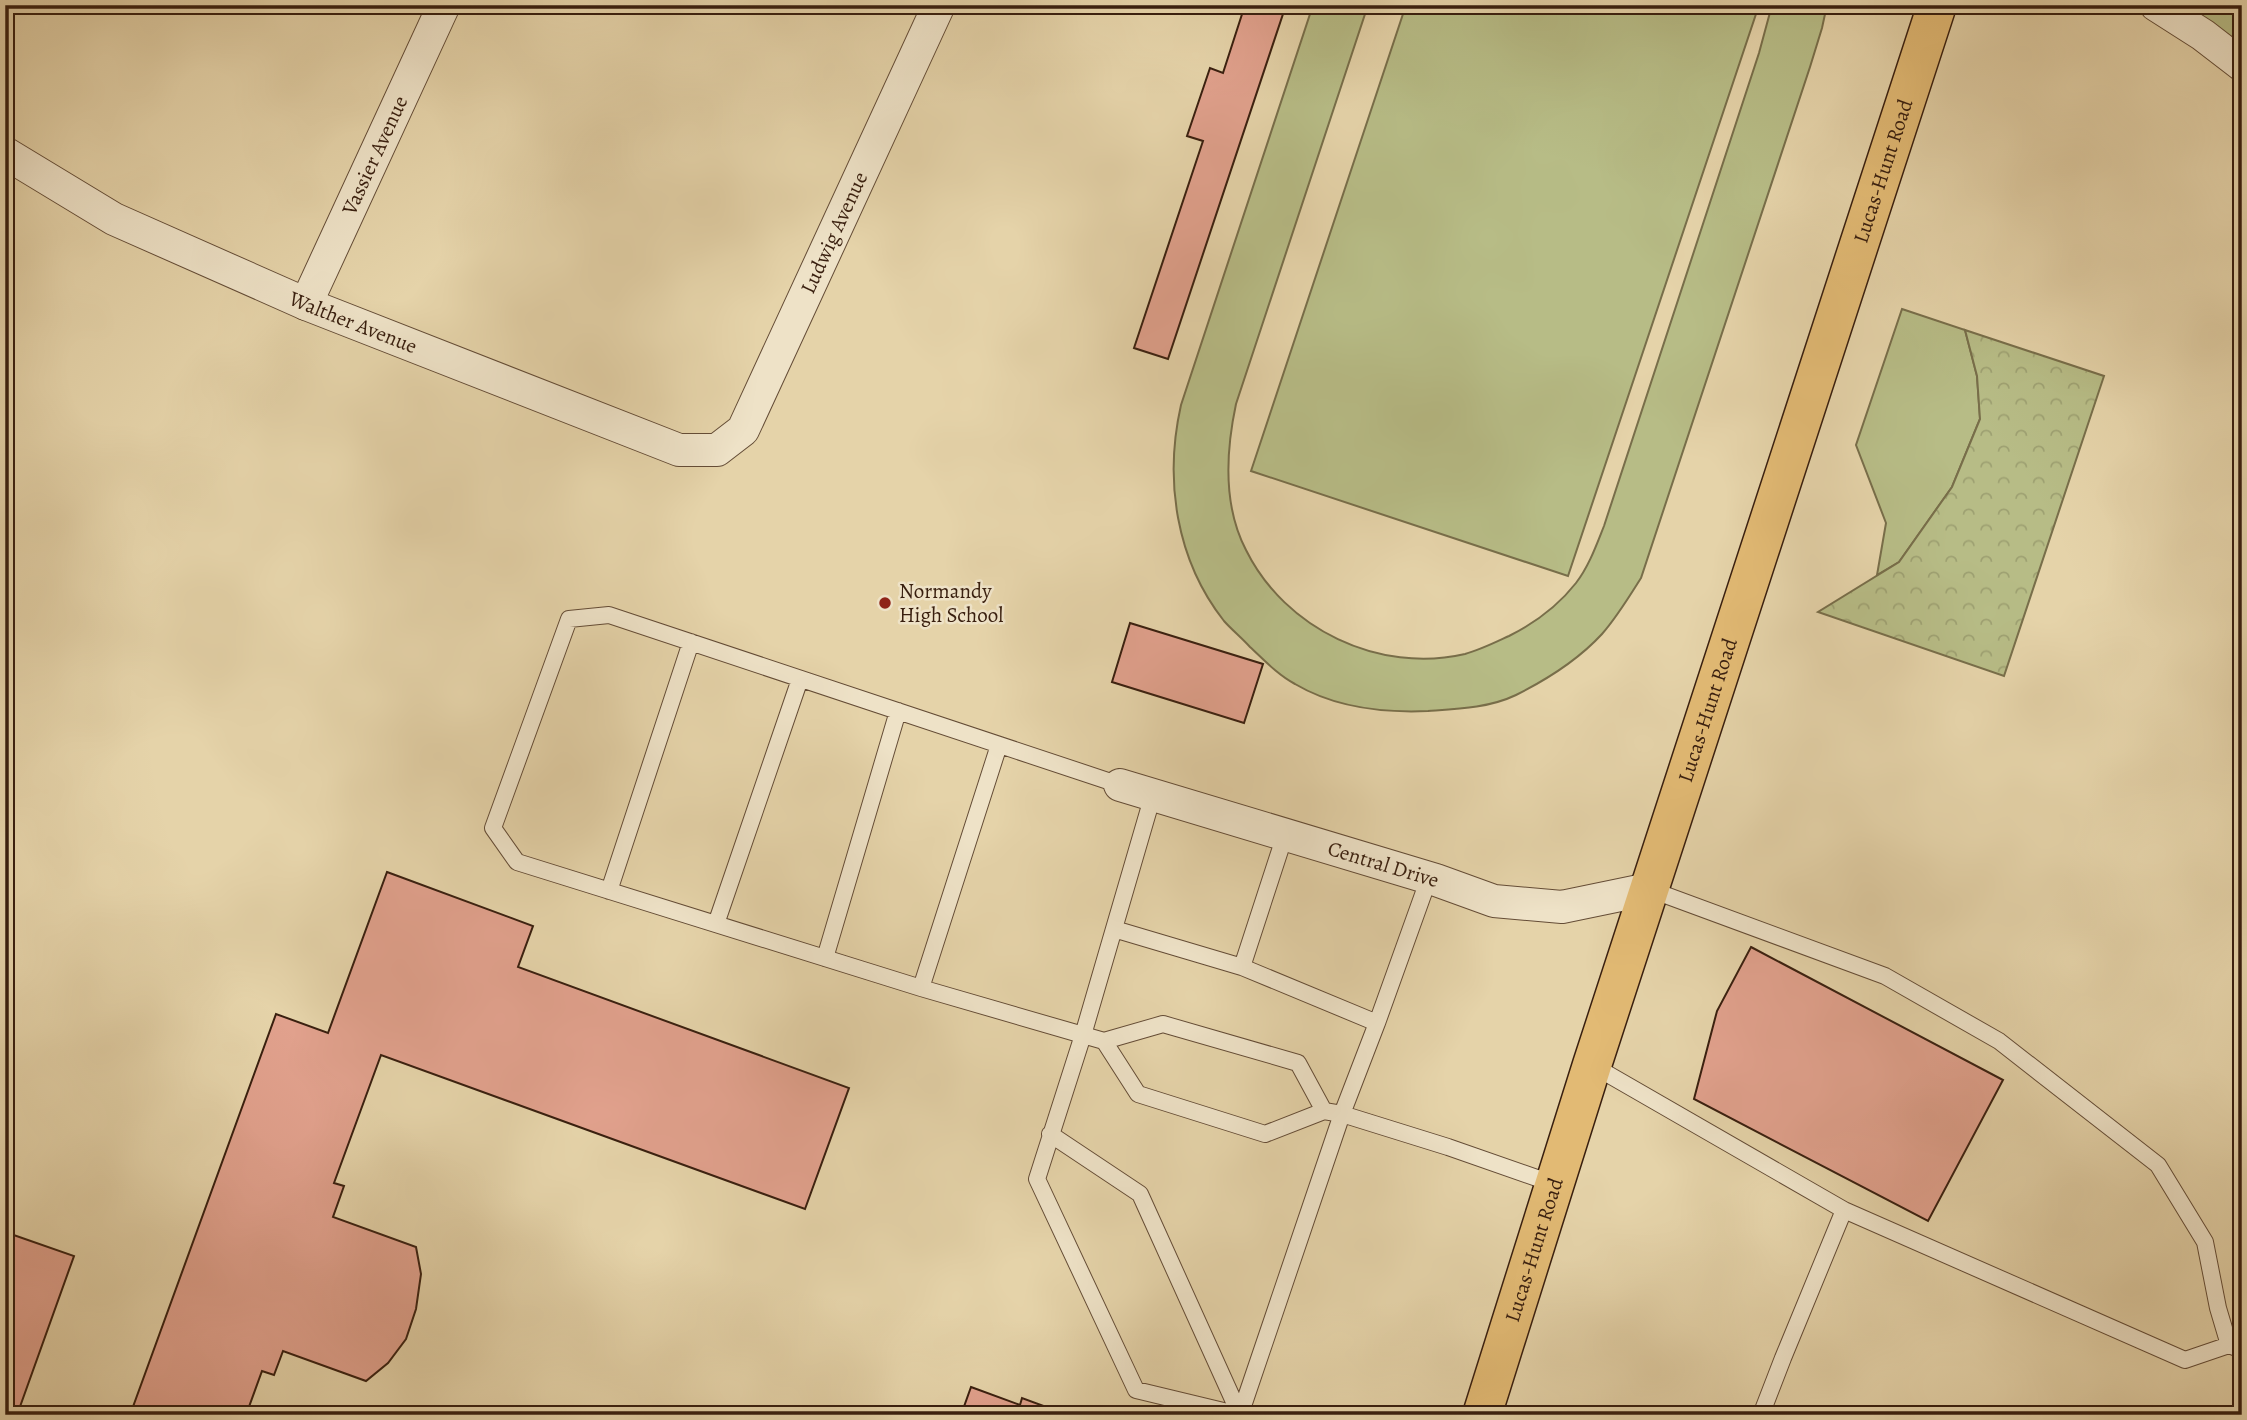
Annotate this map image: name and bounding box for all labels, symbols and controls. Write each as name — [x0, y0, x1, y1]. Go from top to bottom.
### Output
street label: Vassier Avenue — [335, 91, 414, 220]
street label: Lucas-Hunt Road — [1846, 95, 1920, 247]
street label: Ludwig Avenue — [794, 167, 874, 298]
street label: Walther Avenue — [284, 284, 421, 360]
place label: Normandy High School — [899, 577, 1003, 629]
marker: Normandy High School — [877, 595, 893, 611]
street label: Lucas-Hunt Road — [1671, 634, 1744, 786]
street label: Central Drive — [1324, 834, 1442, 894]
street label: Lucas-Hunt Road — [1498, 1174, 1570, 1326]

